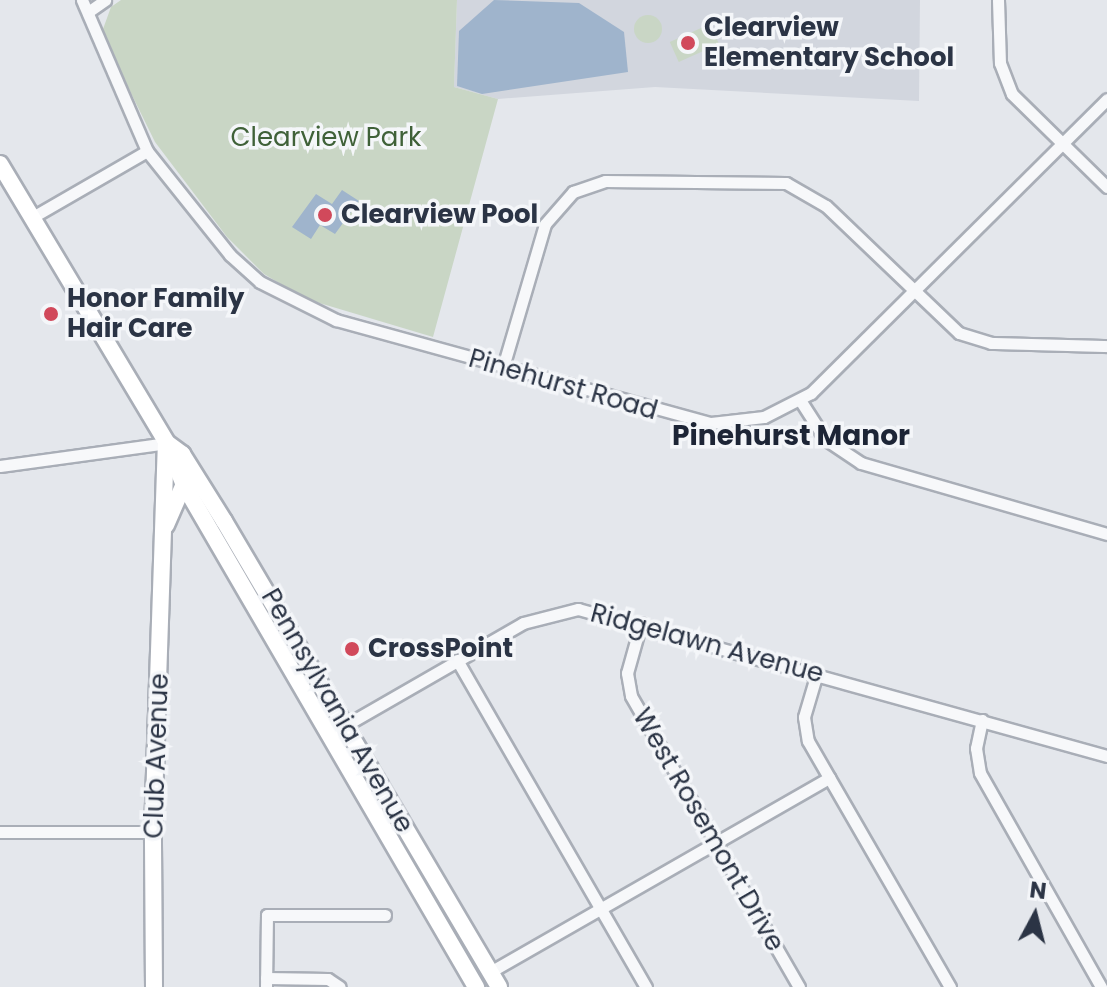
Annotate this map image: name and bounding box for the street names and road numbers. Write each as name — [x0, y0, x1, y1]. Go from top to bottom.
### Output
street label: Pinehurst Road — [465, 343, 661, 427]
street label: Pennsylvania Avenue — [254, 584, 420, 838]
street label: Ridgelawn Avenue — [587, 598, 827, 690]
street label: Club Avenue — [139, 673, 175, 839]
street label: West Rosemont Drive — [626, 703, 790, 957]

